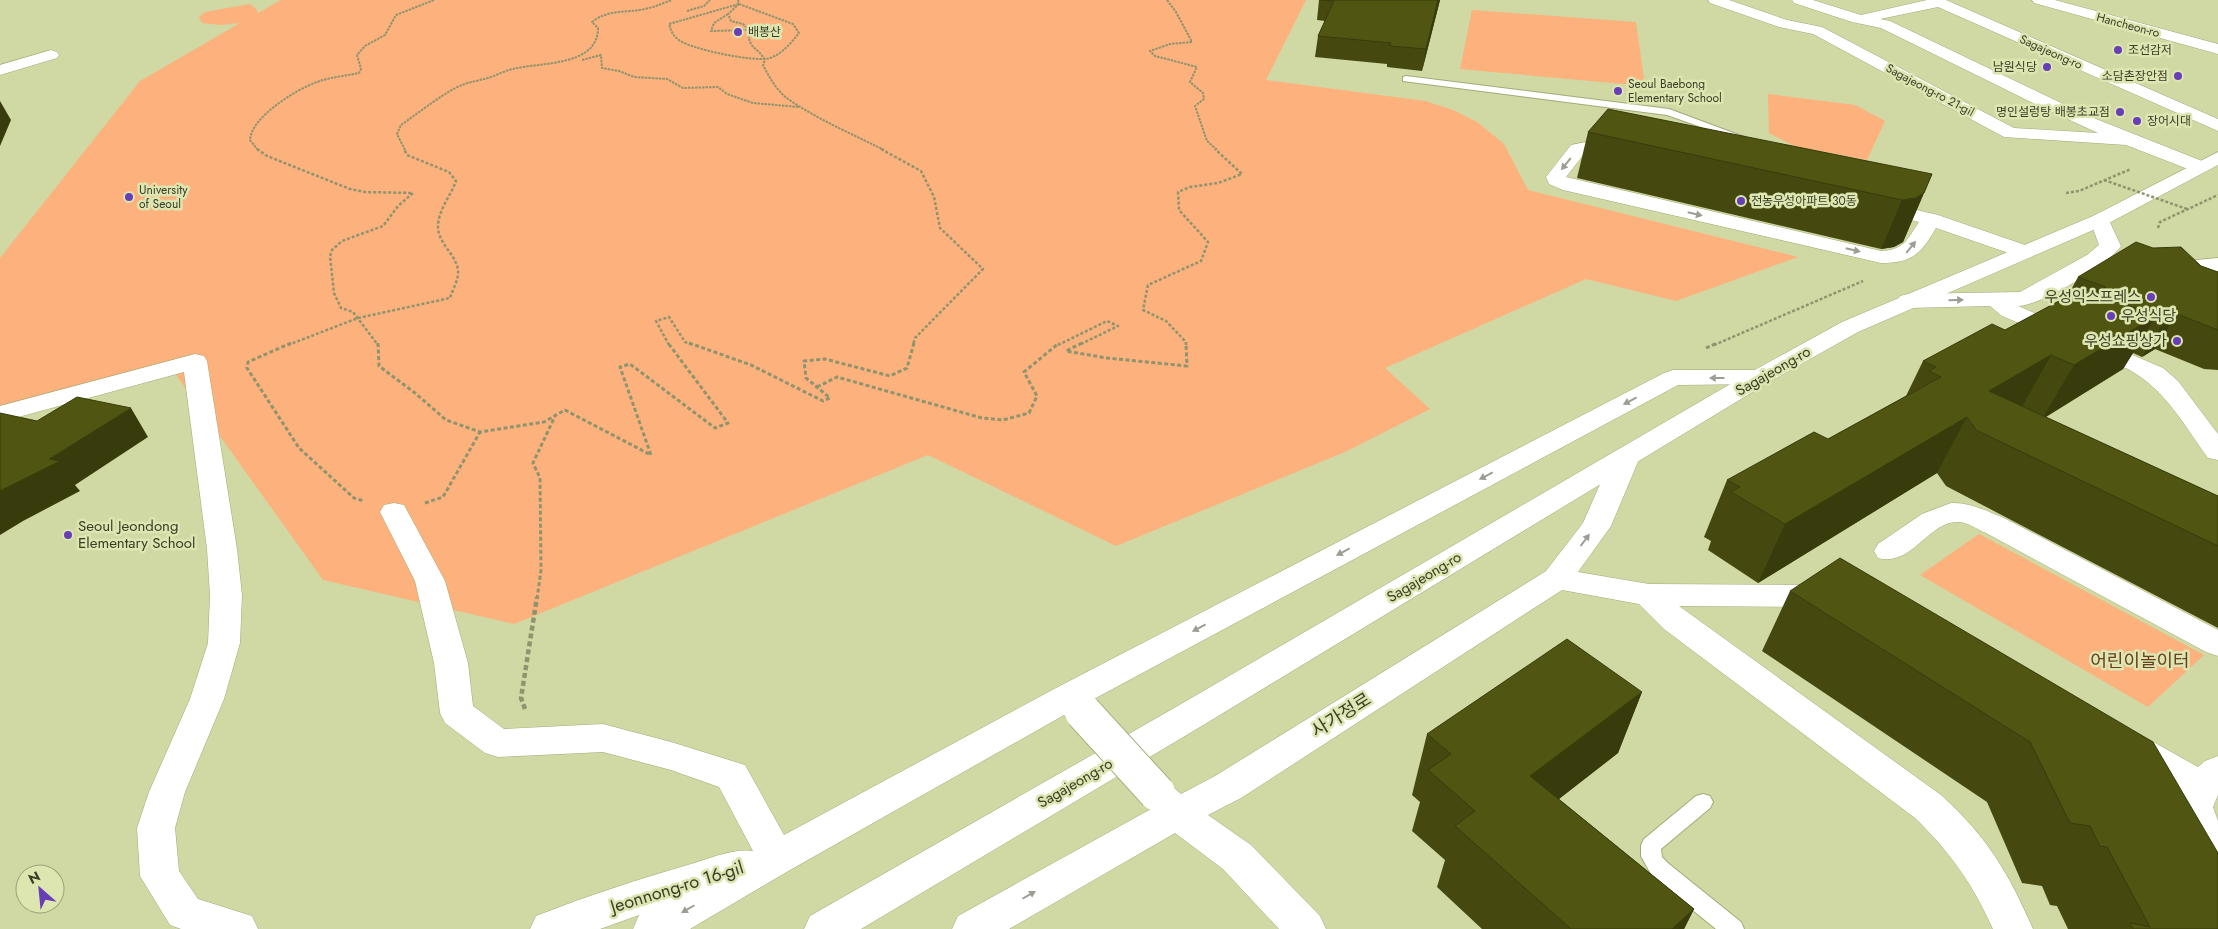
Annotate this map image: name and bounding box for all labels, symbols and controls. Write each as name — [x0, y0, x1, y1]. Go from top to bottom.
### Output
street label: Hancheon-ro — [2094, 8, 2162, 42]
place label: 배봉산 — [748, 23, 781, 41]
marker: 배봉산 — [732, 26, 744, 38]
street label: Sagajeong-ro — [2017, 30, 2086, 74]
place label: 조선감저 — [2128, 41, 2172, 59]
marker: 조선감저 — [2112, 44, 2124, 56]
place label: 남원식당 — [1993, 58, 2037, 76]
street label: Sagajeong-ro 21-gil — [1883, 59, 1977, 121]
marker: 남원식당 — [2041, 61, 2053, 73]
place label: 소담촌장안점 — [2102, 67, 2168, 85]
marker: 소담촌장안점 — [2172, 70, 2184, 82]
place label: Seoul Baebong Elementary School — [1628, 75, 1722, 107]
marker: Seoul Baebong Elementary School — [1612, 85, 1624, 97]
place label: 명인설렁탕 배봉초교점 — [1996, 103, 2110, 121]
marker: 명인설렁탕 배봉초교점 — [2114, 106, 2126, 118]
place label: 장어시대 — [2147, 112, 2191, 130]
marker: 장어시대 — [2131, 115, 2143, 127]
one-way arrow — [1560, 158, 1571, 171]
place label: University of Seoul — [139, 181, 188, 213]
marker: University of Seoul — [123, 191, 135, 203]
place label: 전농우성아파트 30동 — [1751, 192, 1857, 210]
marker: 전농우성아파트 30동 — [1735, 195, 1747, 207]
one-way arrow — [1687, 210, 1702, 218]
one-way arrow — [1906, 241, 1917, 254]
one-way arrow — [1846, 246, 1861, 254]
place label: 우성익스프레스 — [2044, 286, 2141, 308]
marker: 우성익스프레스 — [2145, 291, 2157, 303]
one-way arrow — [1949, 296, 1965, 304]
place label: 우성식당 — [2121, 305, 2176, 327]
marker: 우성식당 — [2105, 310, 2117, 322]
place label: 우성쇼핑상가 — [2084, 330, 2167, 352]
marker: 우성쇼핑상가 — [2171, 335, 2183, 347]
street label: Sagajeong-ro — [1731, 341, 1815, 401]
one-way arrow — [1708, 374, 1724, 382]
one-way arrow — [1623, 397, 1638, 405]
one-way arrow — [1479, 472, 1494, 480]
place label: Seoul Jeondong Elementary School — [78, 515, 195, 554]
marker: Seoul Jeondong Elementary School — [62, 529, 74, 541]
one-way arrow — [1580, 534, 1591, 547]
street label: Sagajeong-ro — [1383, 546, 1465, 608]
one-way arrow — [1335, 548, 1350, 556]
one-way arrow — [1192, 624, 1206, 632]
park label: 어린이놀이터 — [2090, 648, 2190, 674]
street label: 사가정로 — [1306, 686, 1376, 744]
street label: Sagajeong-ro — [1033, 753, 1117, 813]
street label: Jeonnong-ro 16-gil — [605, 854, 747, 920]
north arrow — [15, 864, 65, 914]
text: N — [25, 866, 44, 889]
one-way arrow — [1023, 891, 1036, 900]
one-way arrow — [682, 904, 695, 913]

